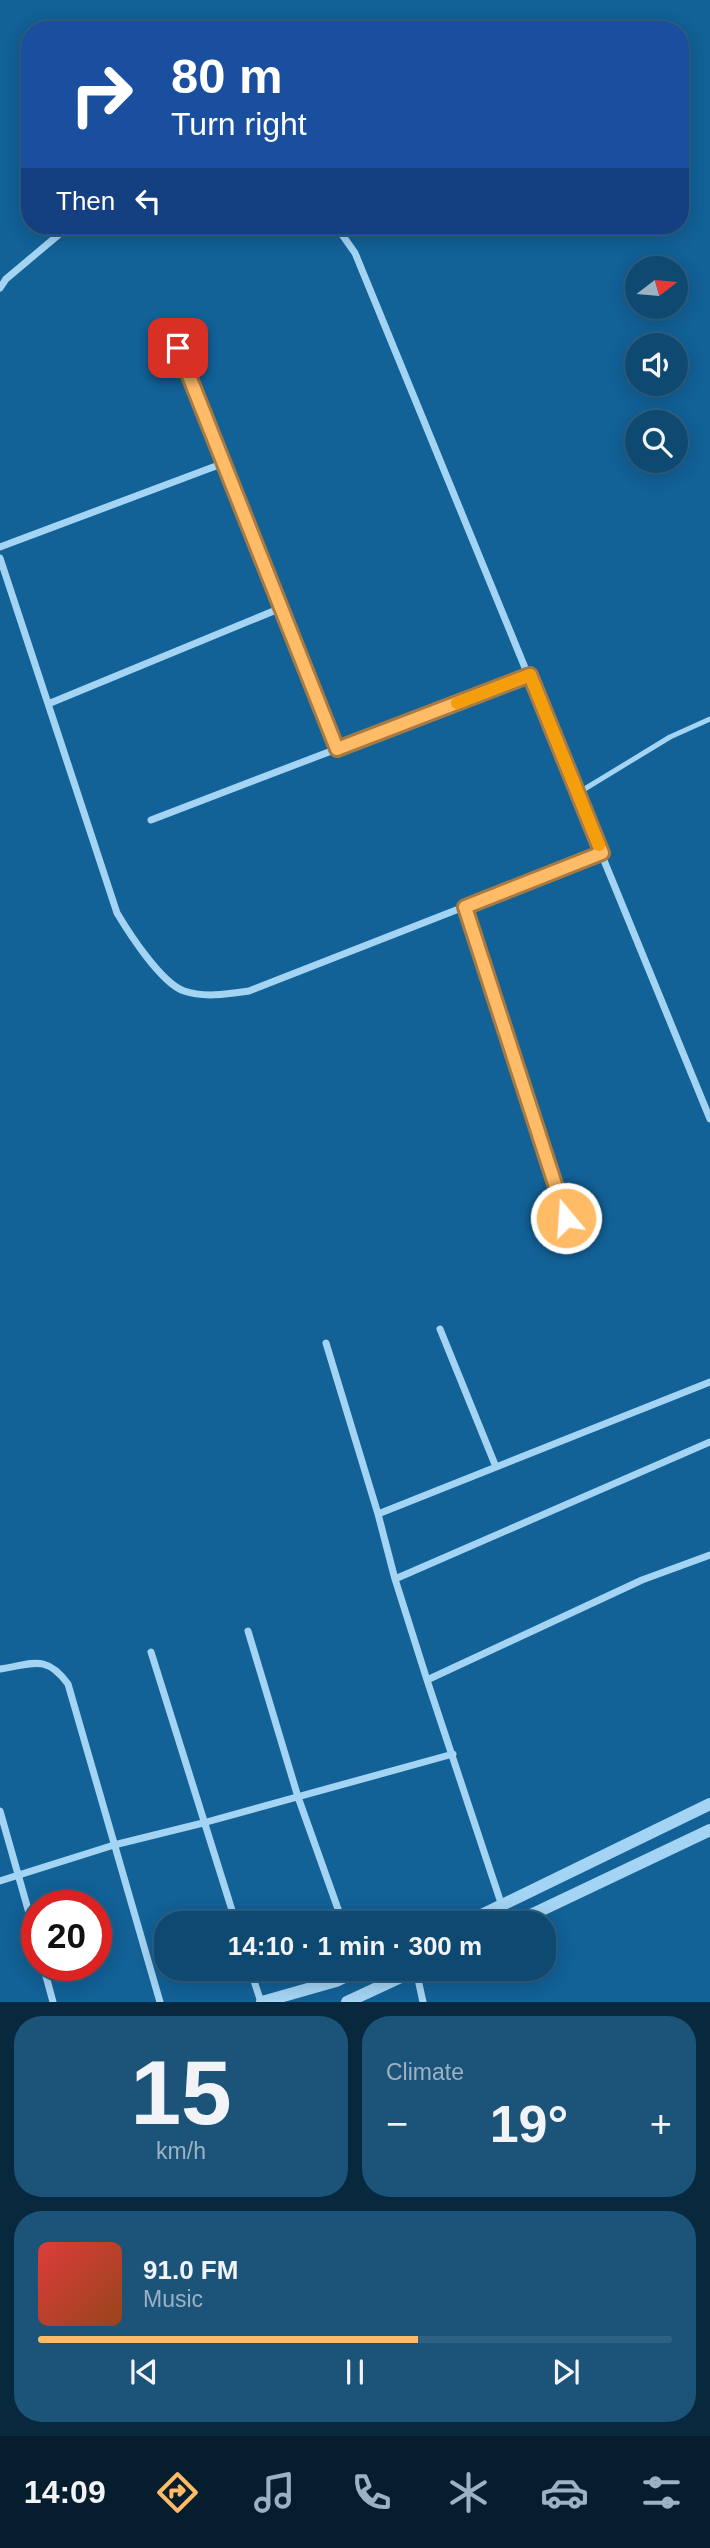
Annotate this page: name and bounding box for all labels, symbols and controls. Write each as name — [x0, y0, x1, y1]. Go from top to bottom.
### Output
icon: right — [56, 49, 147, 140]
text: 80 m — [171, 49, 283, 103]
text: Turn right — [171, 106, 307, 142]
icon: left — [129, 182, 167, 220]
text: Then — [56, 186, 115, 216]
north arrow — [625, 256, 688, 318]
map controls — [625, 256, 688, 473]
pin — [148, 318, 208, 378]
icon: arrive — [159, 329, 197, 367]
button: sound — [625, 333, 688, 396]
button: search — [625, 410, 688, 473]
position arrow — [529, 1181, 603, 1255]
speed limit sign: 20 — [21, 1890, 112, 1981]
text: 14:10 · 1 min · 300 m — [228, 1931, 482, 1961]
text: 15 — [130, 2042, 232, 2143]
text: Climate — [386, 2059, 464, 2085]
text: 19° — [490, 2095, 568, 2153]
text: − — [386, 2103, 408, 2145]
text: + — [650, 2103, 672, 2145]
text: km/h — [156, 2138, 206, 2164]
text: 91.0 FM — [143, 2255, 238, 2285]
text: Music — [143, 2286, 203, 2312]
icon: previous — [125, 2353, 163, 2391]
icon: pause — [336, 2353, 374, 2391]
icon: next — [547, 2353, 585, 2391]
icon: directions — [153, 2468, 202, 2517]
icon: music — [250, 2468, 299, 2517]
icon: phone — [347, 2468, 396, 2517]
icon: climate — [444, 2468, 493, 2517]
icon: car — [540, 2468, 589, 2517]
icon: filters — [637, 2468, 686, 2517]
text: 14:09 — [24, 2474, 106, 2510]

